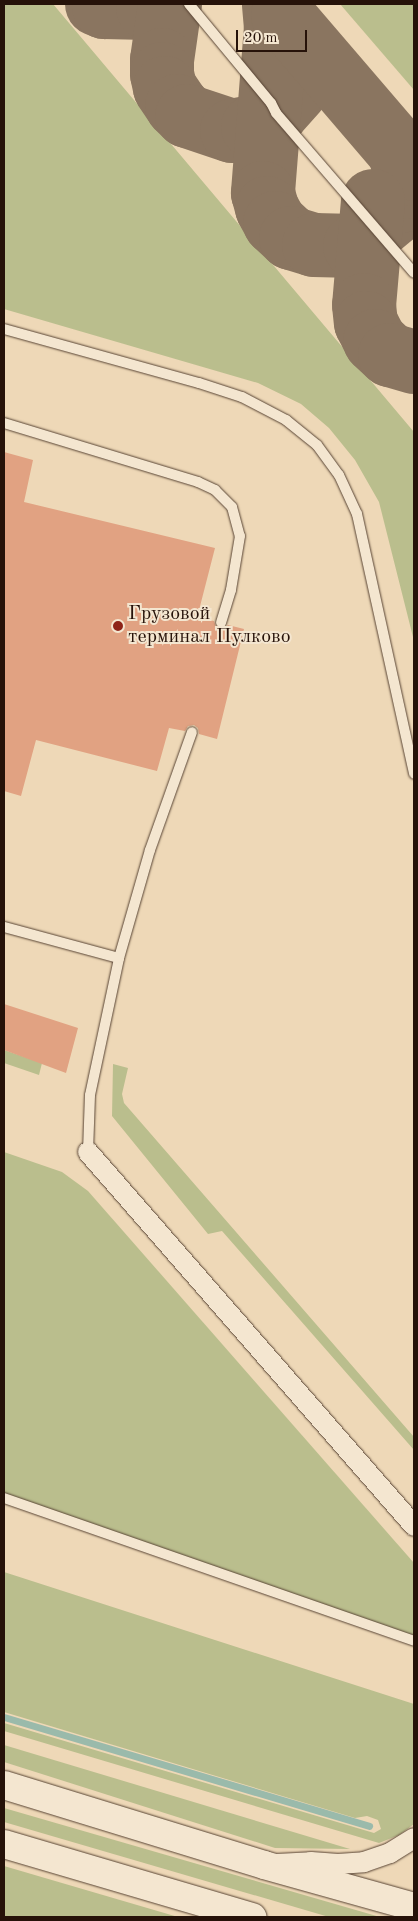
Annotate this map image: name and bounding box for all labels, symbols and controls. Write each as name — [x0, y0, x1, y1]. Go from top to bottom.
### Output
scale bar — [238, 20, 309, 52]
text: 20 m — [244, 31, 278, 46]
place label: Грузовой терминал Пулково — [128, 602, 291, 649]
marker: Грузовой терминал Пулково — [112, 620, 124, 632]

